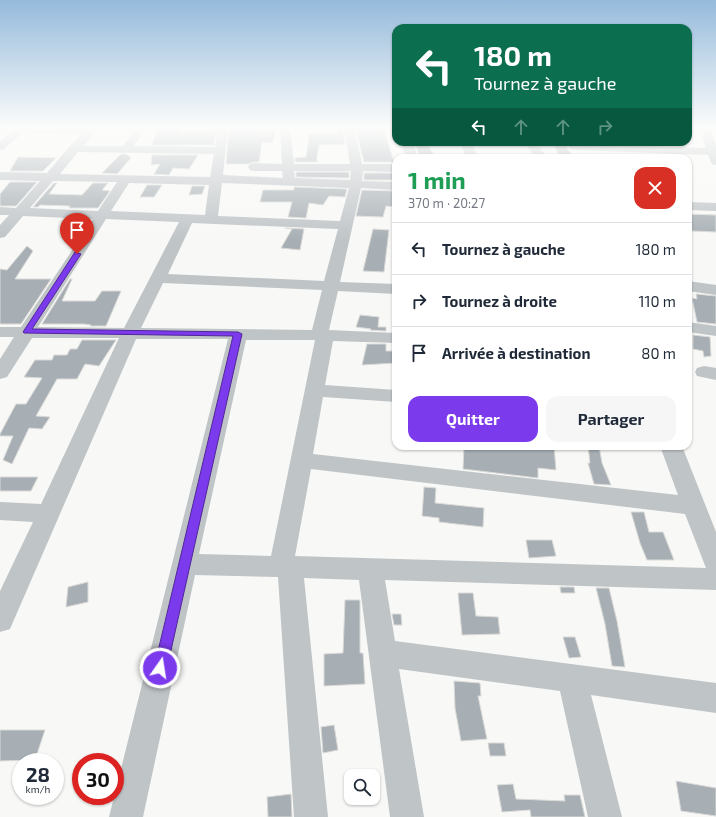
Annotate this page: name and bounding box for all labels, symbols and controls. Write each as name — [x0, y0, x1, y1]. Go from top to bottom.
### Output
text: 180 m — [474, 38, 552, 72]
icon: left — [408, 40, 460, 92]
text: Tournez à gauche — [474, 72, 616, 94]
icon: left — [468, 116, 490, 138]
icon: ahead — [510, 116, 532, 138]
icon: ahead — [552, 116, 574, 138]
icon: right — [594, 116, 616, 138]
text: 1 min — [408, 165, 466, 194]
button: close — [634, 167, 676, 209]
text: 370 m · 20:27 — [408, 195, 485, 211]
pin — [60, 213, 94, 254]
icon: arrive — [66, 219, 88, 241]
icon: left — [408, 238, 430, 260]
text: Tournez à gauche — [442, 240, 565, 258]
text: 180 m — [635, 240, 676, 258]
icon: right — [408, 290, 430, 312]
text: Tournez à droite — [442, 292, 557, 310]
text: 110 m — [639, 292, 676, 310]
icon: arrive — [408, 342, 430, 364]
text: Arrivée à destination — [442, 344, 590, 362]
text: 80 m — [641, 344, 676, 362]
button: Quitter — [408, 396, 538, 442]
button: Partager — [546, 396, 676, 442]
position arrow — [139, 647, 181, 689]
speed limit sign: 30 — [72, 753, 124, 805]
text: 28 — [26, 762, 50, 786]
map controls — [344, 769, 380, 805]
button: search — [344, 769, 380, 805]
text: km/h — [26, 783, 50, 795]

